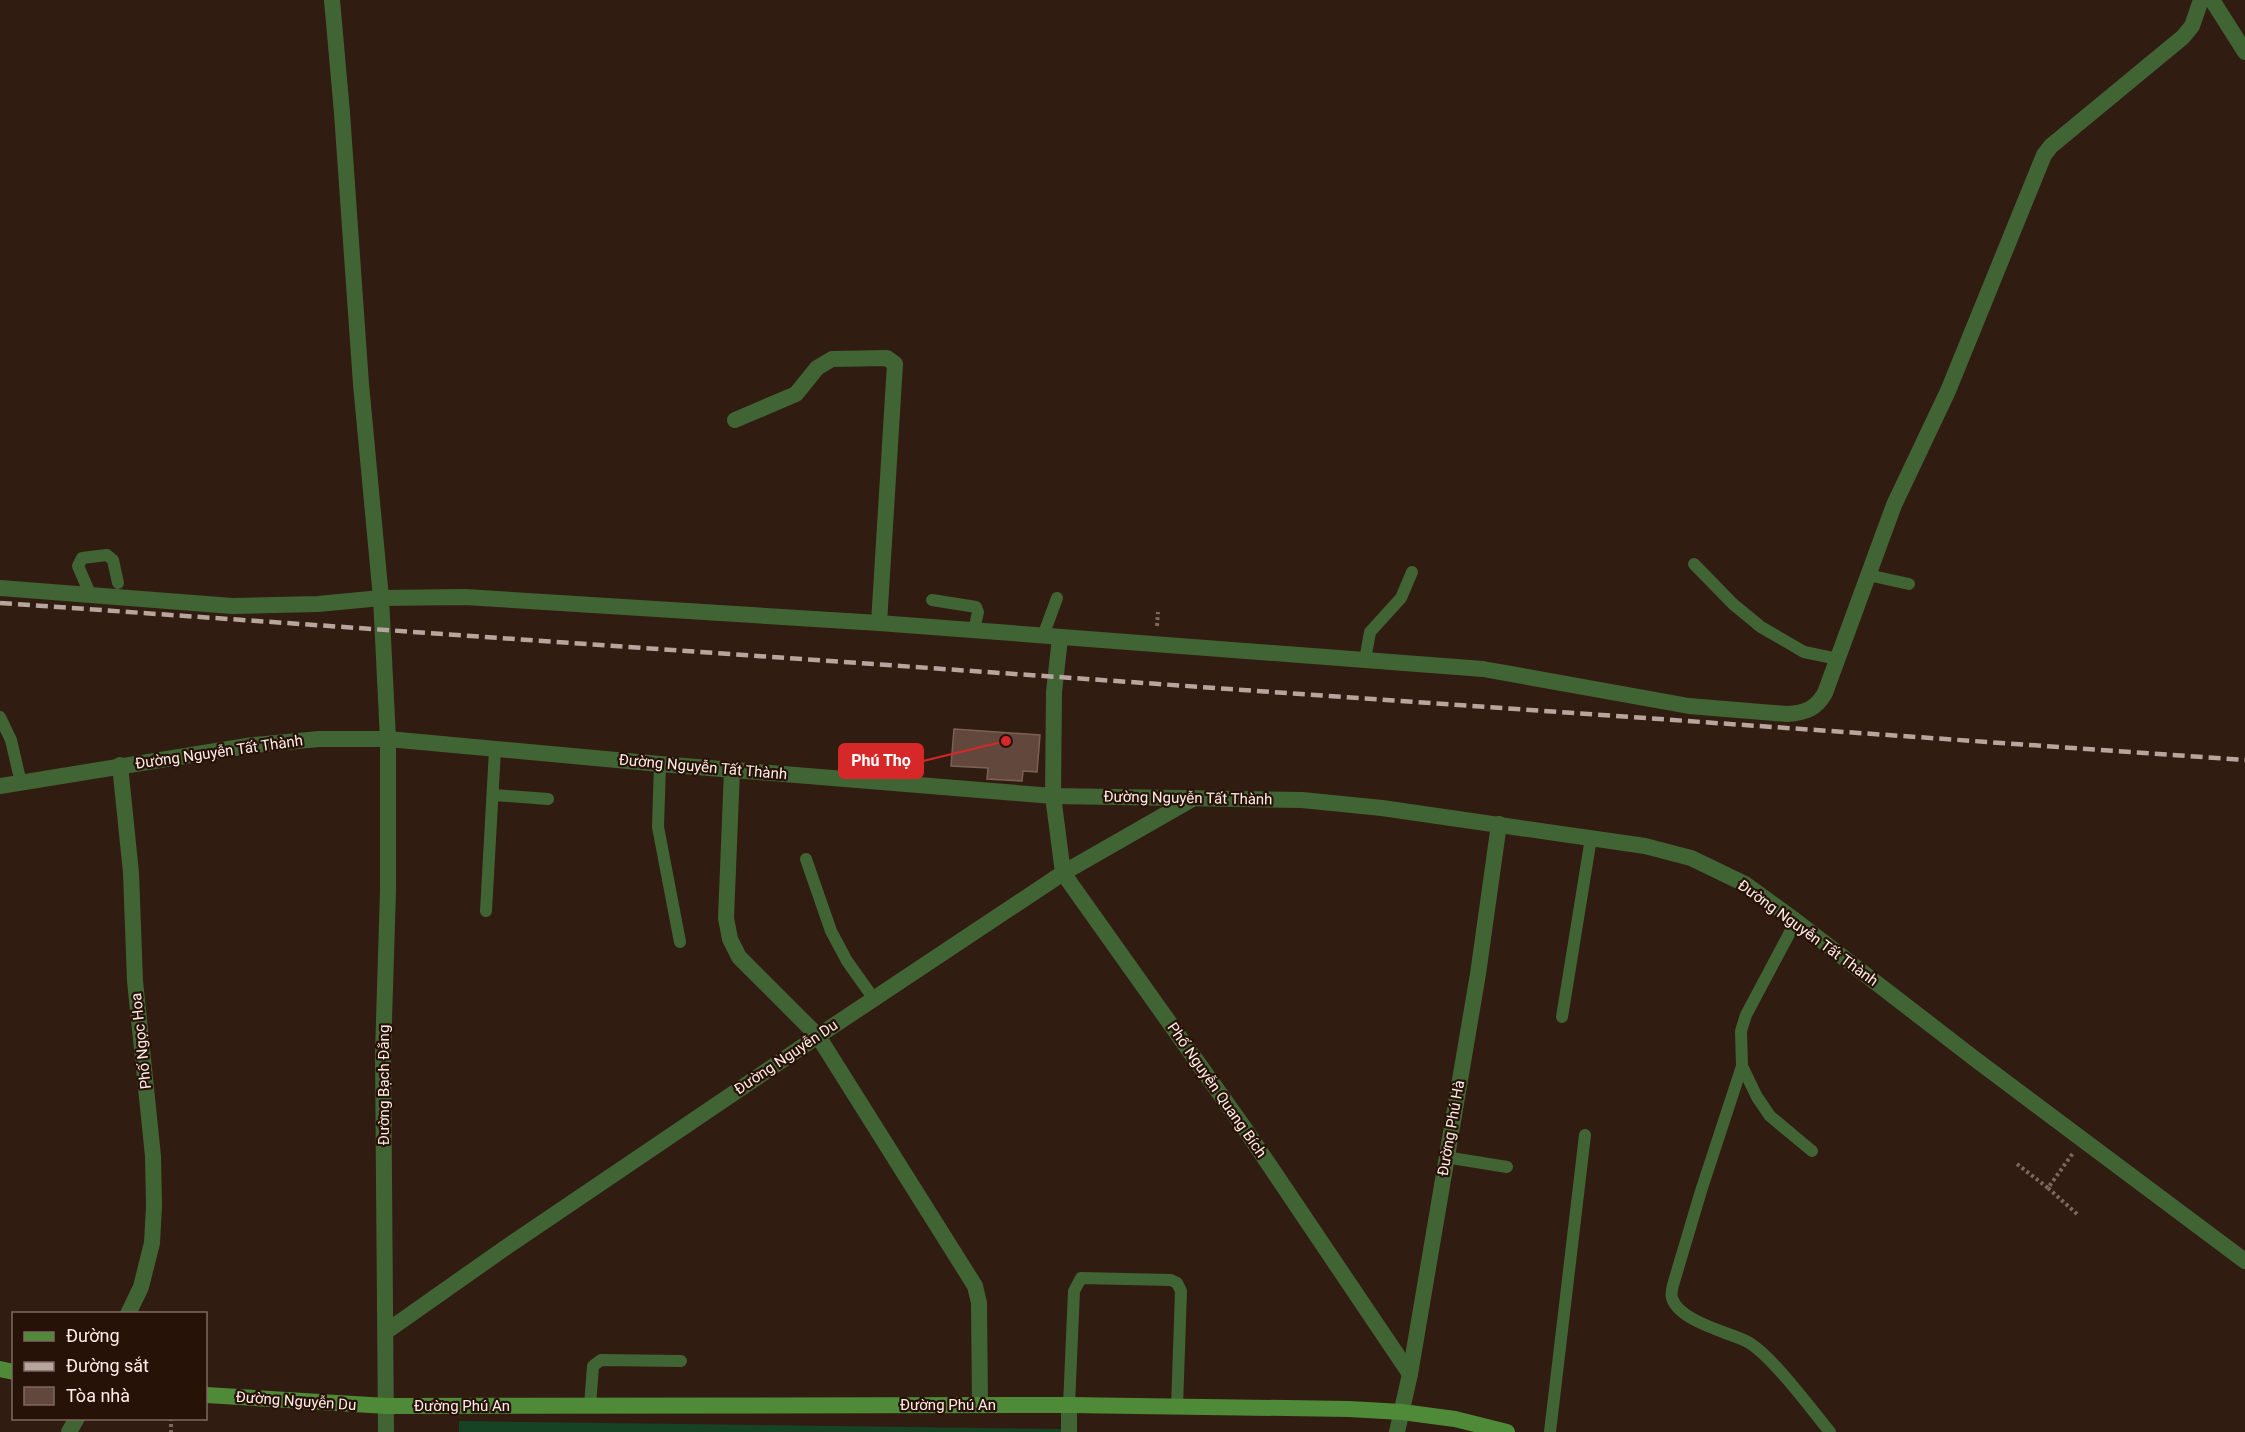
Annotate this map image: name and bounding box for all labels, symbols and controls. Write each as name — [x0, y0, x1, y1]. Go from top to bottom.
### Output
street label: Đường Nguyễn Tất Thành — [134, 731, 304, 773]
callout: Phú Thọ — [839, 744, 923, 778]
street label: Đường Nguyễn Tất Thành — [618, 751, 788, 783]
text: Phú Thọ — [851, 751, 911, 770]
street label: Đường Nguyễn Tất Thành — [1103, 788, 1273, 808]
street label: Đường Nguyễn Tất Thành — [1734, 876, 1882, 990]
street label: Phố Ngọc Hoa — [127, 992, 155, 1090]
street label: Đường Nguyễn Du — [731, 1016, 841, 1098]
street label: Phố Nguyễn Quang Bích — [1164, 1019, 1270, 1161]
street label: Đường Bạch Đằng — [375, 1025, 393, 1145]
street label: Đường Phú Hà — [1434, 1079, 1468, 1177]
legend — [12, 1312, 207, 1420]
text: Đường — [66, 1325, 120, 1346]
text: Đường sắt — [66, 1355, 149, 1376]
text: Tòa nhà — [66, 1385, 130, 1406]
street label: Đường Nguyễn Du — [235, 1388, 357, 1414]
street label: Đường Phú An — [900, 1396, 996, 1414]
street label: Đường Phú An — [414, 1397, 510, 1415]

